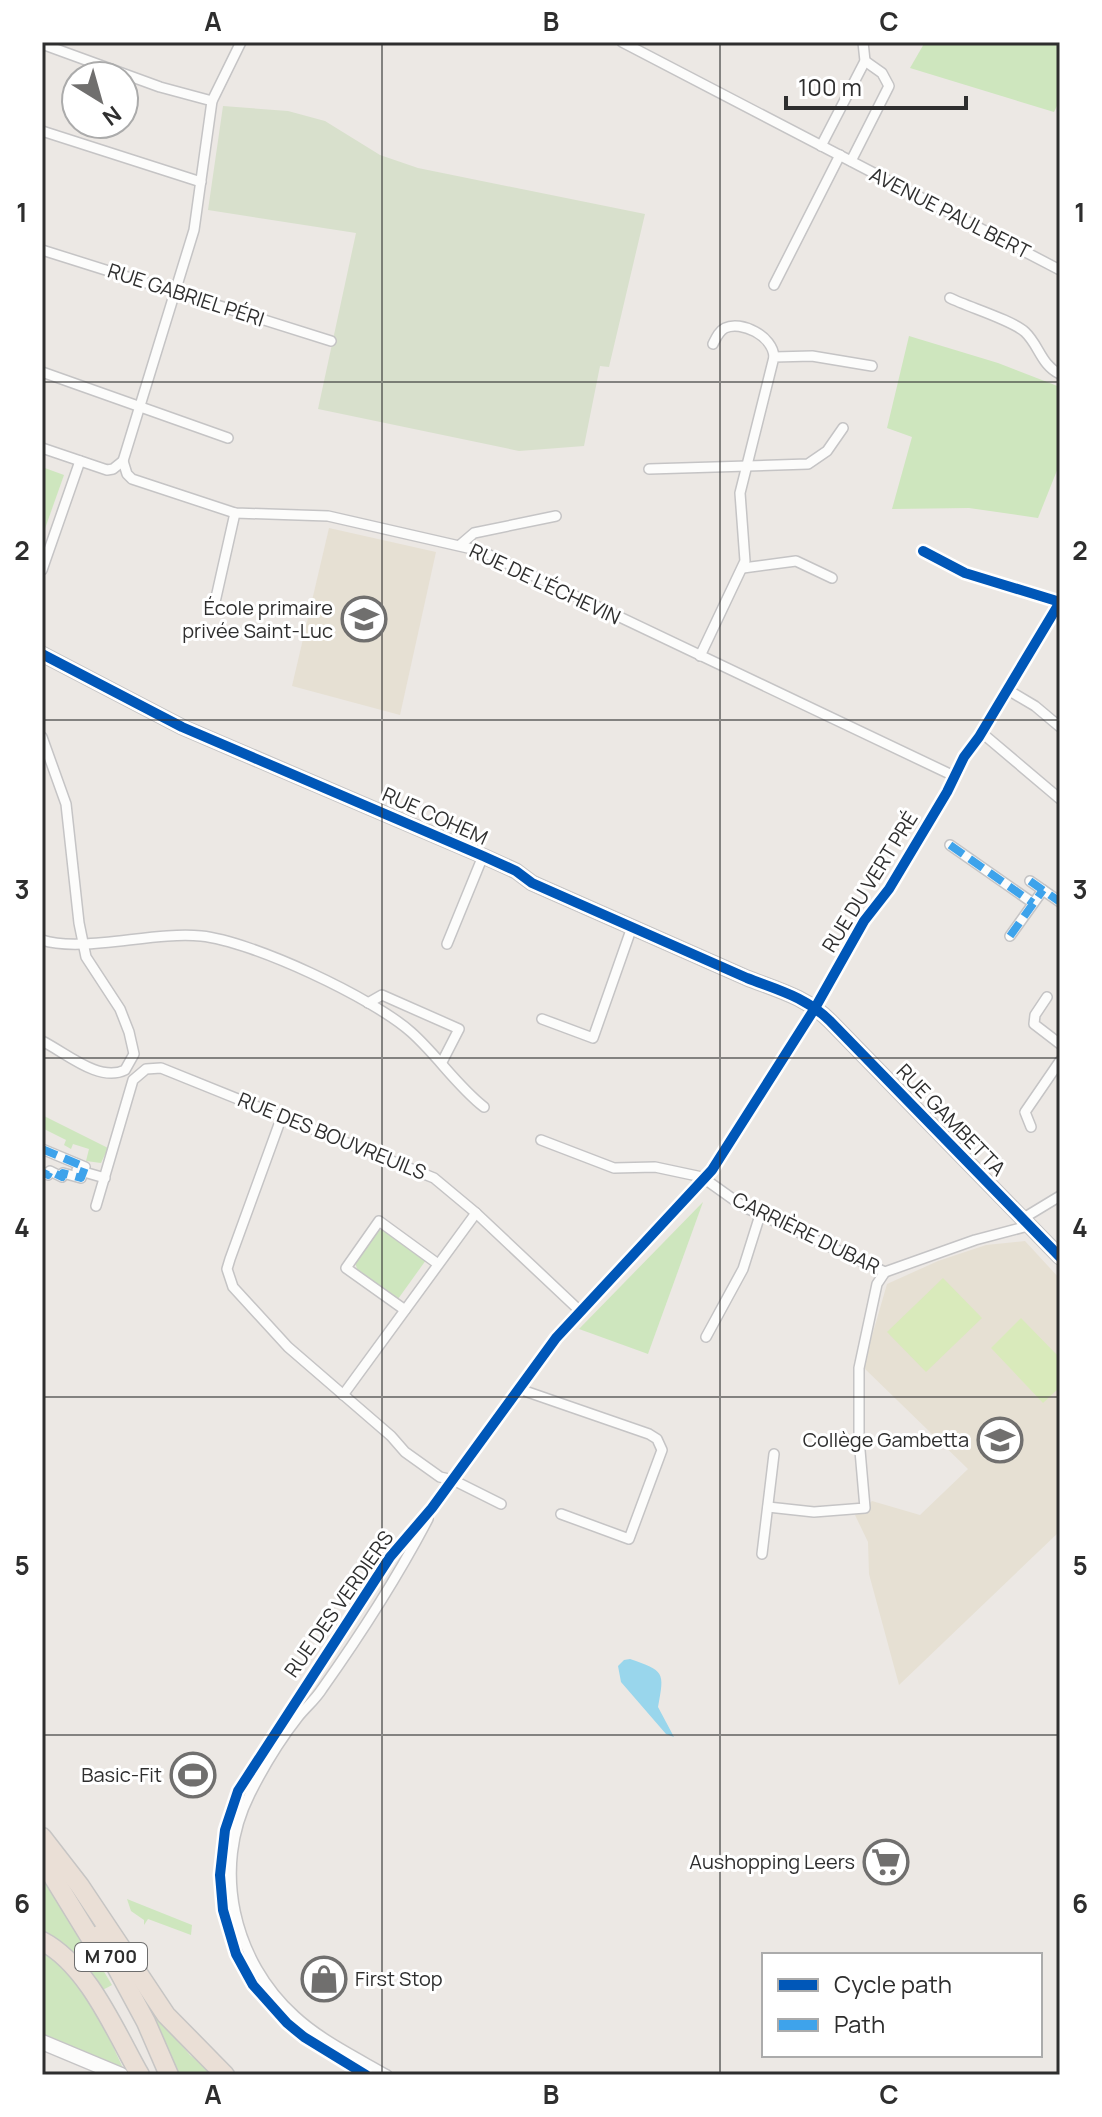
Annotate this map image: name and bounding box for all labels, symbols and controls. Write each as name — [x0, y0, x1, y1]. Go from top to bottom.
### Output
text: A — [204, 3, 222, 39]
text: B — [543, 3, 559, 39]
text: C — [879, 3, 899, 39]
north arrow — [60, 60, 140, 140]
scale bar — [786, 60, 966, 110]
text: 100 m — [798, 70, 862, 103]
text: N — [97, 99, 127, 133]
street label: AVENUE PAUL BERT — [865, 160, 1035, 265]
text: 1 — [16, 194, 28, 230]
text: 1 — [1074, 194, 1086, 230]
street label: RUE GABRIEL PÉRI — [104, 256, 268, 333]
text: 2 — [14, 532, 30, 568]
text: 2 — [1072, 532, 1088, 568]
street label: RUE DE L'ÉCHEVIN — [465, 537, 625, 630]
place label: École primaire privée Saint-Luc — [182, 594, 333, 644]
school or university icon: École primaire privée Saint-Luc — [340, 595, 388, 643]
street label: RUE COHEM — [378, 780, 492, 851]
street label: RUE DU VERT PRÉ — [815, 806, 924, 957]
text: 3 — [14, 871, 30, 907]
text: 3 — [1072, 871, 1088, 907]
street label: RUE GAMBETTA — [891, 1058, 1012, 1182]
street label: RUE DES BOUVREUILS — [234, 1085, 430, 1186]
street label: CARRIÈRE DUBAR — [728, 1185, 884, 1280]
text: 4 — [14, 1209, 30, 1245]
text: 4 — [1072, 1209, 1088, 1245]
school or university icon: Collège Gambetta — [976, 1416, 1024, 1464]
place label: Collège Gambetta — [803, 1426, 969, 1453]
street label: RUE DES VERDIERS — [278, 1525, 399, 1682]
text: 5 — [14, 1547, 30, 1583]
text: 5 — [1072, 1547, 1088, 1583]
sports icon: Basic-Fit — [169, 1751, 217, 1799]
place label: Basic-Fit — [81, 1761, 162, 1788]
supermarket icon: Aushopping Leers — [862, 1838, 910, 1886]
place label: Aushopping Leers — [689, 1848, 855, 1875]
text: 6 — [14, 1885, 30, 1921]
text: 6 — [1072, 1885, 1088, 1921]
road number: M 700 — [75, 1943, 147, 1971]
legend — [762, 1953, 1042, 2057]
shop icon: First Stop — [300, 1955, 348, 2003]
place label: First Stop — [355, 1965, 443, 1992]
text: Cycle path — [834, 1967, 952, 2000]
text: Path — [834, 2007, 885, 2040]
text: A — [204, 2076, 222, 2112]
text: B — [543, 2076, 559, 2112]
text: C — [879, 2076, 899, 2112]

